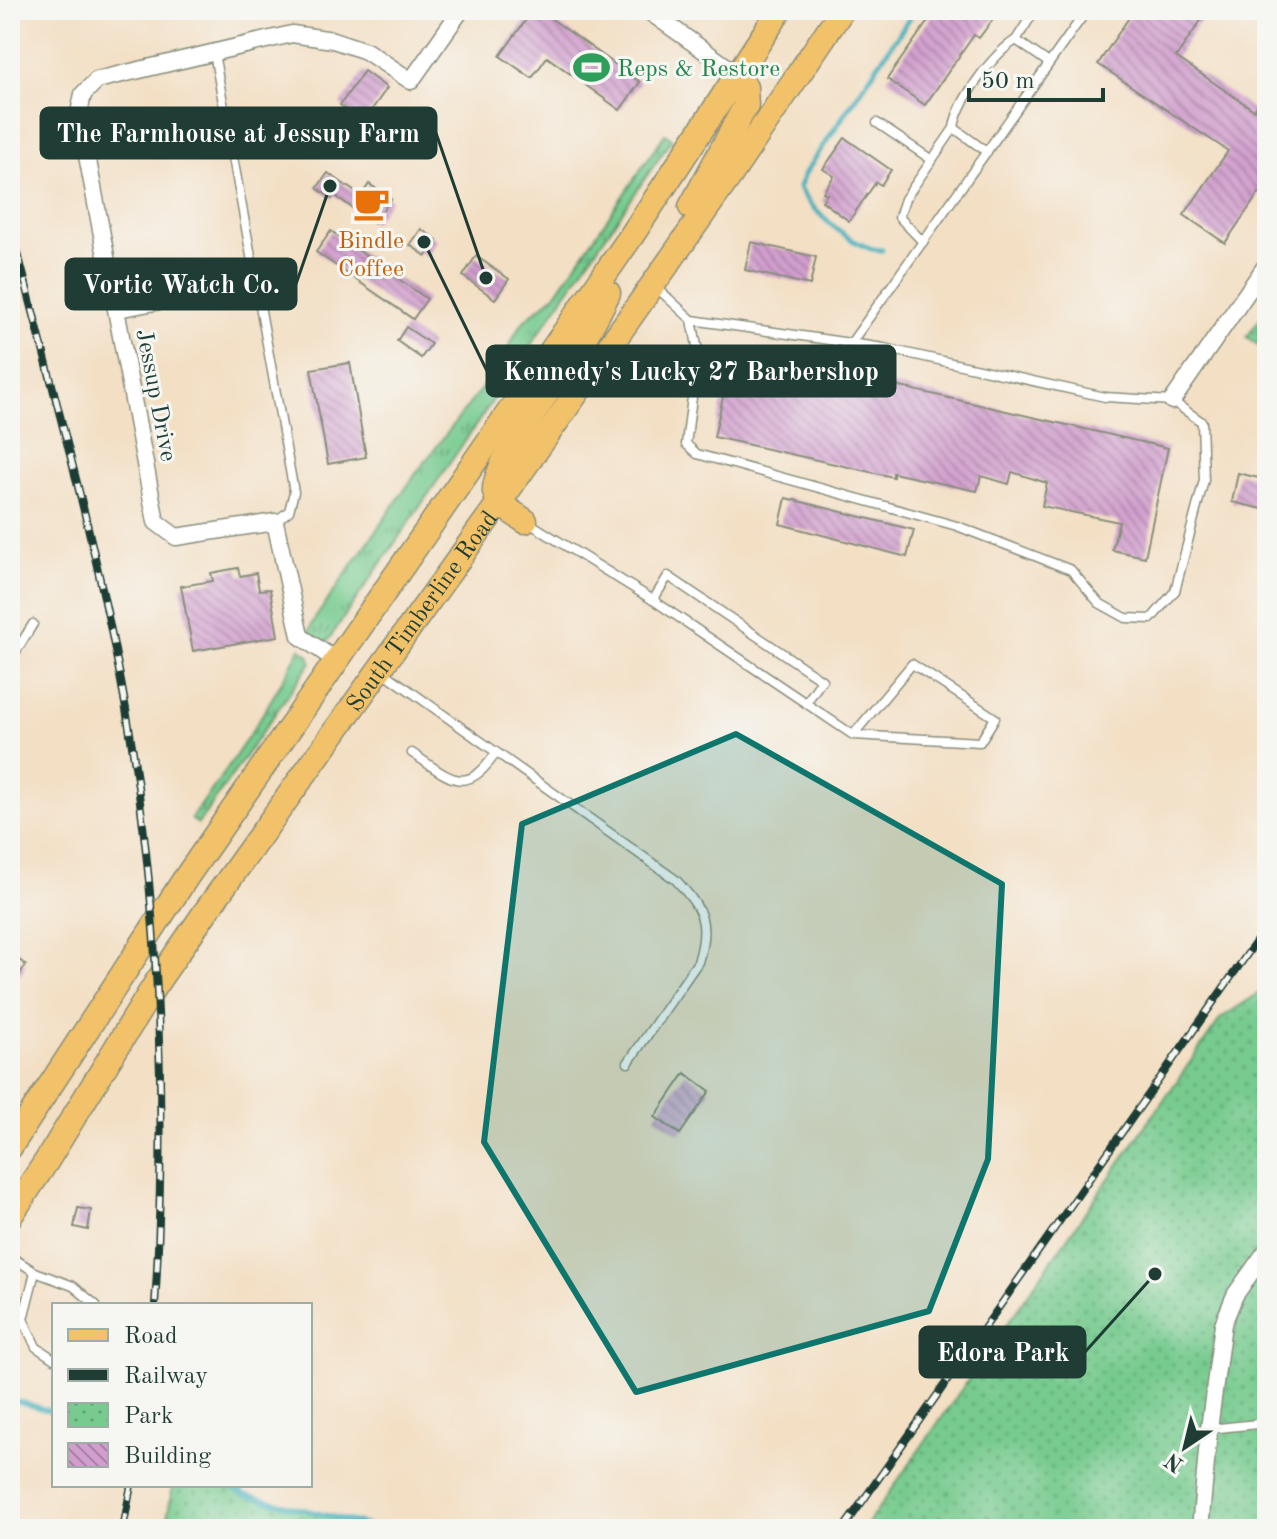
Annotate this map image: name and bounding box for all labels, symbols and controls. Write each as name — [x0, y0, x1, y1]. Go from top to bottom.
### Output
sports icon: Reps & Restore — [572, 49, 610, 87]
scale bar — [969, 52, 1103, 102]
place label: Reps & Restore — [617, 58, 780, 82]
text: 50 m — [981, 70, 1035, 94]
callout: The Farmhouse at Jessup Farm — [41, 108, 436, 158]
text: The Farmhouse at Jessup Farm — [56, 122, 420, 148]
cafe icon: Bindle Coffee — [352, 184, 390, 222]
place label: Bindle Coffee — [338, 230, 404, 282]
callout: Vortic Watch Co. — [66, 259, 296, 309]
text: Vortic Watch Co. — [82, 273, 280, 299]
street label: Jessup Drive — [130, 327, 180, 464]
callout: Kennedy's Lucky 27 Barbershop — [487, 346, 895, 396]
text: Kennedy's Lucky 27 Barbershop — [503, 360, 879, 386]
street label: South Timberline Road — [343, 507, 503, 717]
legend — [52, 1303, 312, 1487]
text: Road — [124, 1325, 177, 1349]
callout: Edora Park — [920, 1327, 1085, 1377]
text: Edora Park — [937, 1341, 1070, 1367]
text: Railway — [124, 1365, 208, 1389]
text: Park — [124, 1405, 173, 1429]
north arrow — [1145, 1407, 1225, 1487]
text: Building — [124, 1445, 211, 1469]
text: N — [1161, 1448, 1188, 1476]

